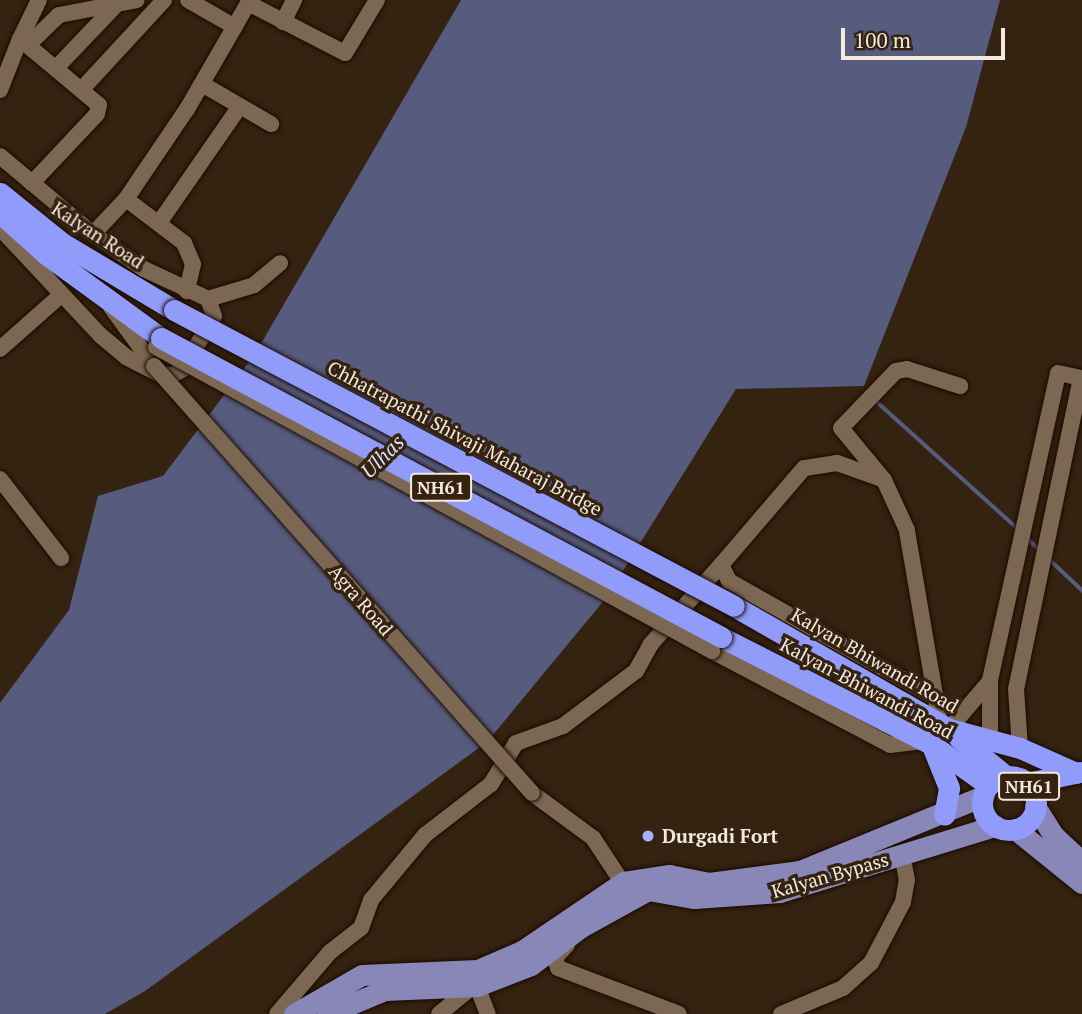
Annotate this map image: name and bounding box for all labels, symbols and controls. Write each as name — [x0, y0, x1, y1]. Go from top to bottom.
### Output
scale bar — [844, 14, 1009, 58]
text: 100 m — [854, 26, 911, 54]
street label: Kalyan Road — [48, 197, 148, 273]
street label: Chhatrapathi Shivaji Maharaj Bridge — [324, 356, 606, 520]
water label: Ulhas — [355, 429, 409, 483]
road number: NH61 — [410, 472, 472, 502]
street label: Agra Road — [324, 560, 398, 640]
street label: Kalyan Bhiwandi Road — [787, 603, 963, 717]
street label: Kalyan-Bhiwandi Road — [777, 633, 957, 743]
road number: NH61 — [998, 772, 1060, 800]
place label: Durgadi Fort — [662, 825, 778, 847]
marker: Durgadi Fort — [640, 828, 656, 844]
street label: Kalyan Bypass — [769, 847, 891, 903]

